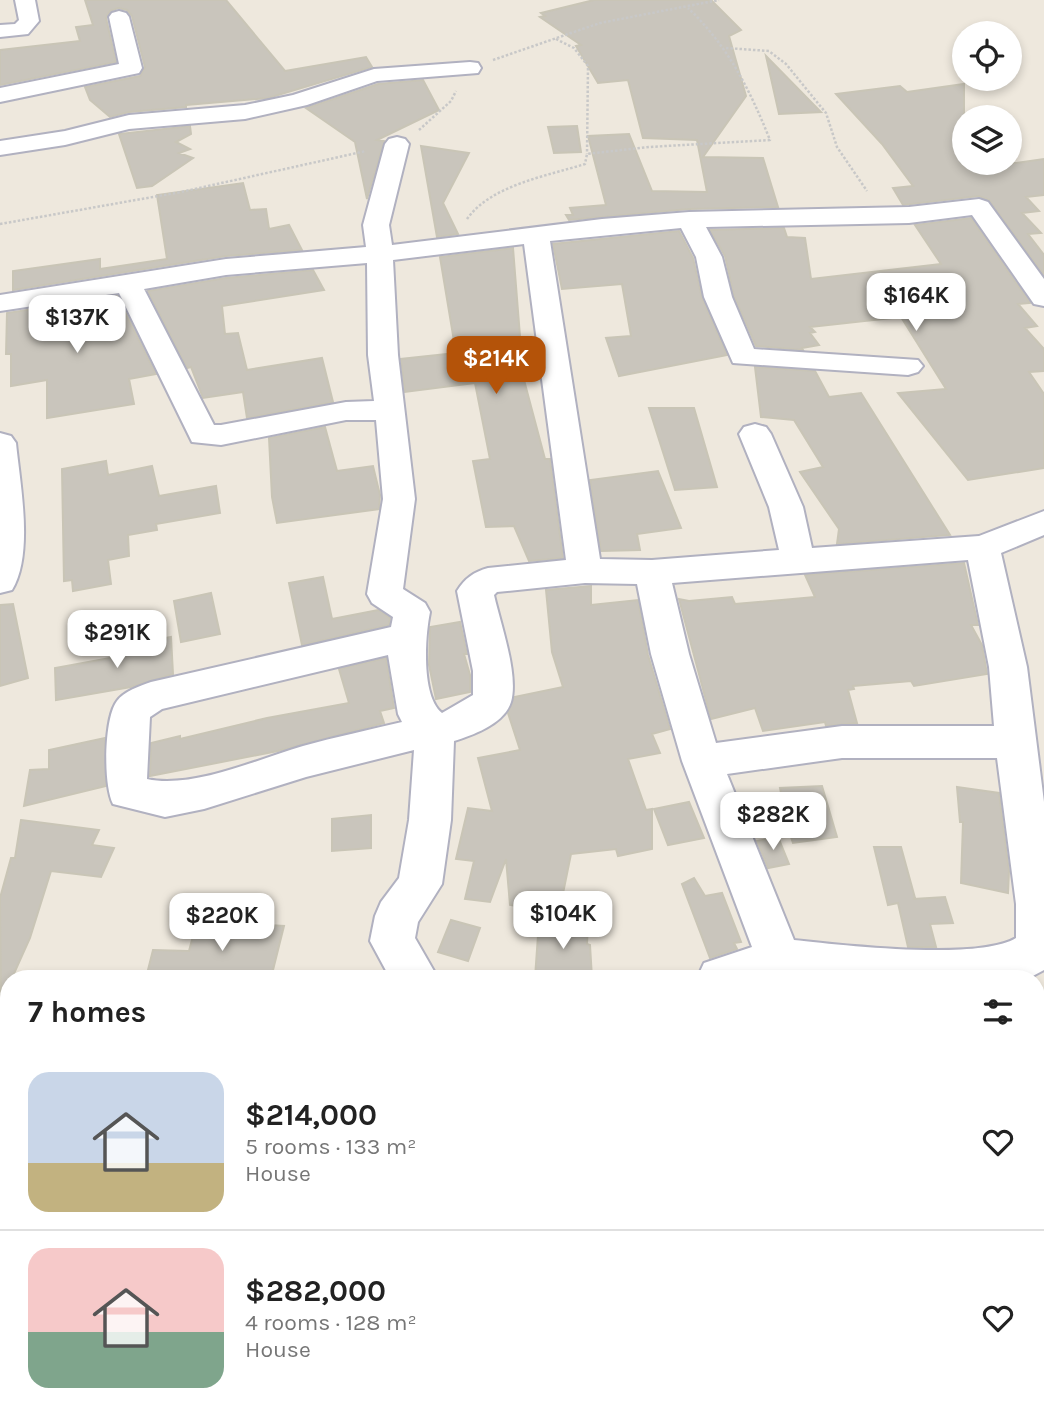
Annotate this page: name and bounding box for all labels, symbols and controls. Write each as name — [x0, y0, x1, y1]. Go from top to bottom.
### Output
map controls — [952, 21, 1022, 175]
button: locate — [952, 21, 1022, 91]
button: layers — [952, 105, 1022, 175]
pin: $164K — [867, 274, 965, 333]
text: $164K — [883, 282, 949, 309]
pin: $137K — [28, 296, 126, 355]
text: $137K — [45, 304, 109, 331]
pin: $214K — [447, 336, 545, 396]
text: $214K — [463, 345, 529, 372]
pin: $291K — [68, 610, 166, 670]
text: $291K — [83, 619, 151, 646]
pin: $282K — [724, 792, 822, 852]
text: $282K — [736, 801, 810, 828]
pin: $104K — [514, 892, 612, 951]
pin: $220K — [173, 894, 271, 953]
text: $104K — [529, 900, 597, 927]
text: $220K — [185, 902, 259, 929]
icon: filters — [979, 993, 1017, 1031]
text: 7 homes — [28, 994, 146, 1030]
text: $214,000 — [245, 1097, 377, 1133]
icon: home — [84, 1100, 168, 1184]
icon: heart — [979, 1123, 1017, 1161]
text: 5 rooms · 133 m² — [245, 1133, 417, 1160]
text: House — [245, 1160, 311, 1187]
text: $282,000 — [245, 1273, 386, 1309]
icon: home — [84, 1276, 168, 1360]
icon: heart — [979, 1299, 1017, 1337]
text: 4 rooms · 128 m² — [245, 1309, 417, 1336]
text: House — [245, 1336, 311, 1363]

